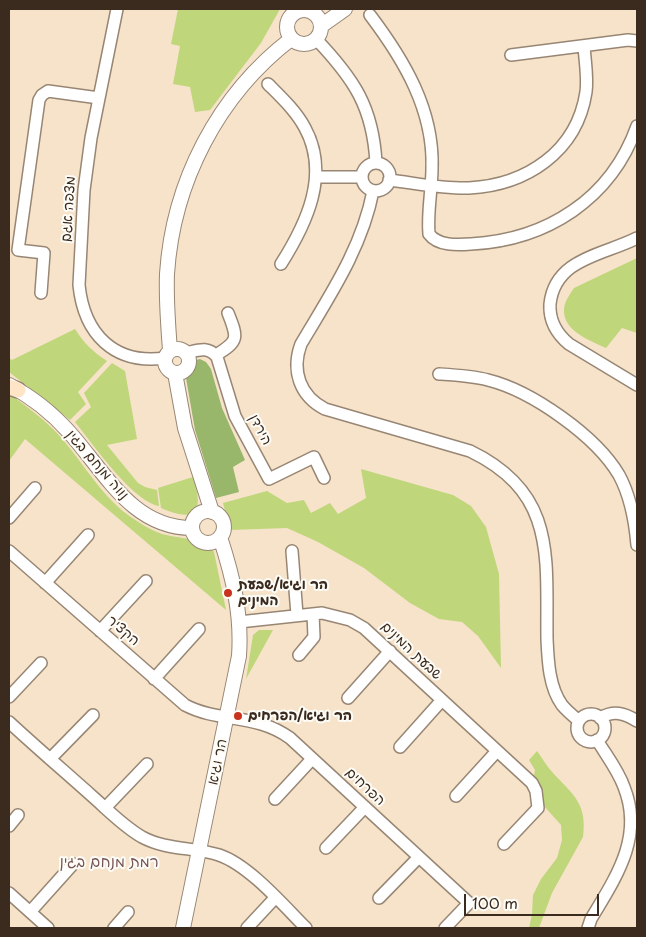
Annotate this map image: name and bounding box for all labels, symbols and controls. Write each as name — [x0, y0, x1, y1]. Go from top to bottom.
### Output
street label: מצפה אגם — [58, 175, 80, 243]
street label: הירדן — [245, 412, 275, 448]
street label: נווה מנחם בגין — [62, 427, 132, 503]
place label: הר וגיא/שבעת המינים — [238, 577, 328, 610]
marker: הר וגיא/שבעת המינים — [222, 587, 234, 599]
street label: הקציר — [103, 612, 143, 650]
street label: שבעת המינים — [377, 619, 445, 683]
place label: הר וגיא/הפרחים — [248, 708, 352, 724]
marker: הר וגיא/הפרחים — [232, 710, 244, 722]
street label: הר וגיא — [205, 737, 231, 787]
street label: הפרחים — [342, 764, 388, 810]
district label: רמת מנחם בגין — [59, 854, 159, 872]
scale bar — [466, 884, 601, 916]
text: 100 m — [472, 891, 518, 914]

